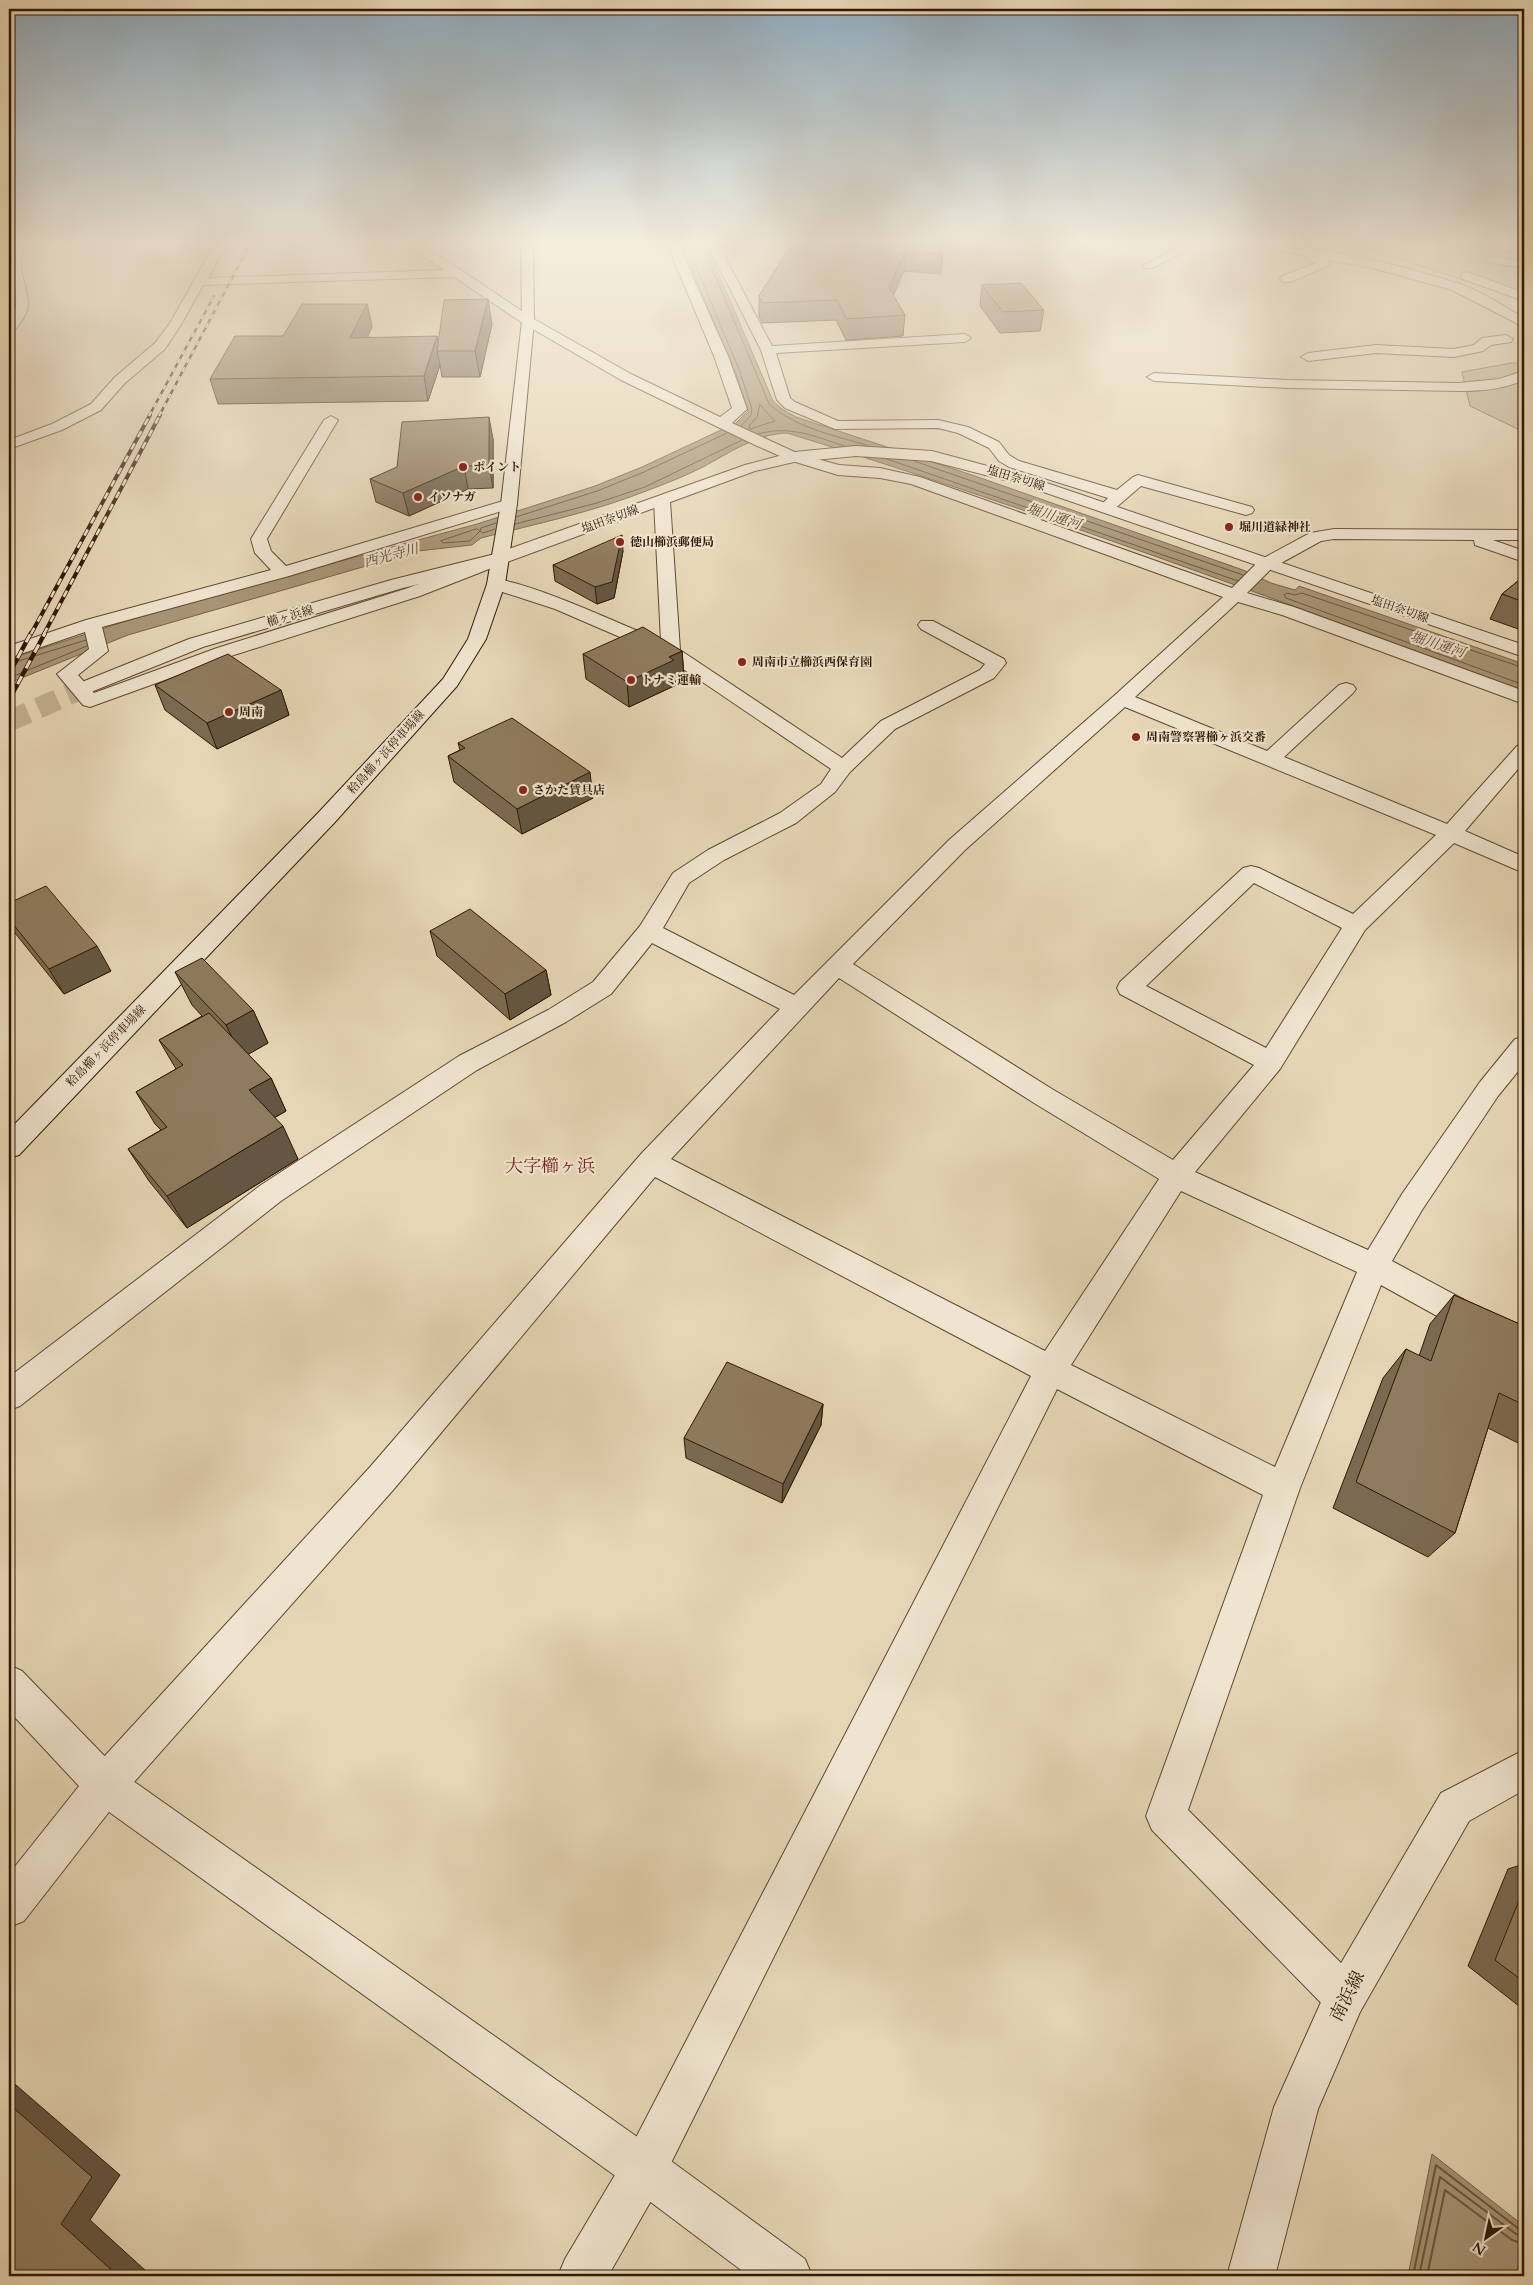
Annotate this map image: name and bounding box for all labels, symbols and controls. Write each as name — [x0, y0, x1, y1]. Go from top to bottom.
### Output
place label: ポイント — [473, 459, 521, 475]
marker: ポイント — [457, 461, 469, 473]
street label: 塩田奈切線 — [985, 462, 1047, 494]
place label: イソナガ — [428, 489, 476, 505]
marker: イソナガ — [412, 491, 424, 503]
water label: 堀川運河 — [1024, 499, 1086, 535]
street label: 塩田奈切線 — [579, 501, 641, 537]
place label: 堀川道緑神社 — [1239, 519, 1311, 535]
marker: 堀川道緑神社 — [1223, 521, 1235, 533]
place label: 徳山櫛浜郵便局 — [630, 534, 714, 550]
marker: 徳山櫛浜郵便局 — [614, 536, 626, 548]
water label: 西光寺川 — [362, 539, 423, 572]
street label: 塩田奈切線 — [1369, 592, 1431, 626]
street label: 櫛ヶ浜線 — [265, 602, 315, 630]
water label: 堀川運河 — [1408, 627, 1470, 663]
place label: 周南市立櫛浜西保育園 — [752, 654, 872, 670]
marker: 周南市立櫛浜西保育園 — [736, 656, 748, 668]
place label: トナミ運輸 — [641, 672, 702, 688]
marker: トナミ運輸 — [625, 674, 637, 686]
place label: 周南 — [239, 704, 263, 720]
marker: 周南 — [223, 706, 235, 718]
street label: 粭島櫛ヶ浜停車場線 — [344, 707, 428, 797]
place label: 周南警察署櫛ヶ浜交番 — [1146, 729, 1266, 745]
marker: 周南警察署櫛ヶ浜交番 — [1130, 731, 1142, 743]
place label: さかた賃具店 — [533, 782, 605, 798]
marker: さかた賃具店 — [517, 784, 529, 796]
street label: 粭島櫛ヶ浜停車場線 — [63, 1002, 149, 1090]
district label: 大字櫛ヶ浜 — [505, 1154, 595, 1179]
street label: 南浜線 — [1324, 1966, 1371, 2026]
north arrow — [1460, 2212, 1510, 2262]
text: N — [1469, 2237, 1489, 2260]

